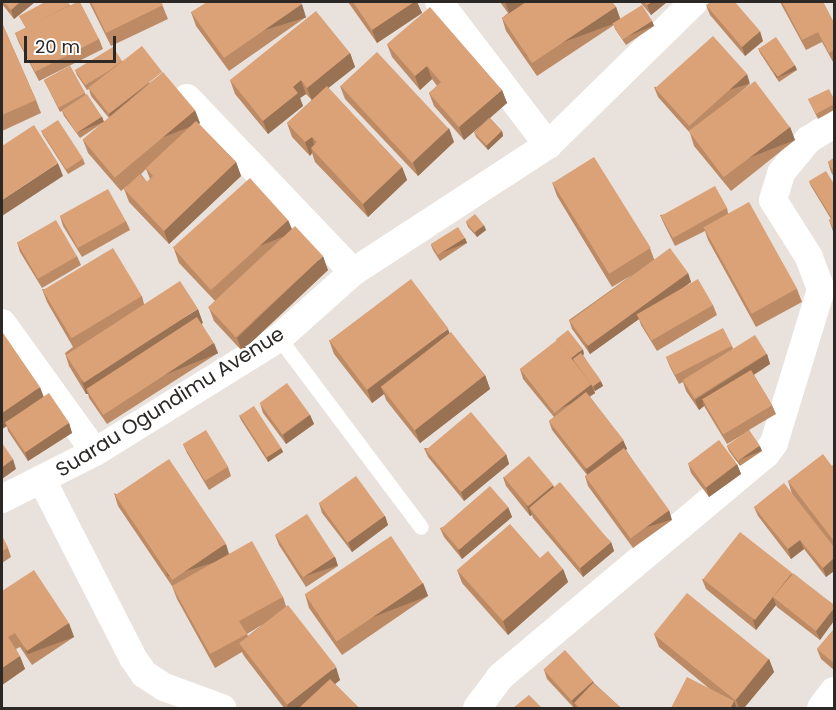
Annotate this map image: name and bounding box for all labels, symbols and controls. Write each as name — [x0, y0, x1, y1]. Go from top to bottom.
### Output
scale bar — [27, 24, 118, 62]
text: 20 m — [35, 34, 80, 59]
street label: Suarau Ogundimu Avenue — [52, 322, 288, 482]

